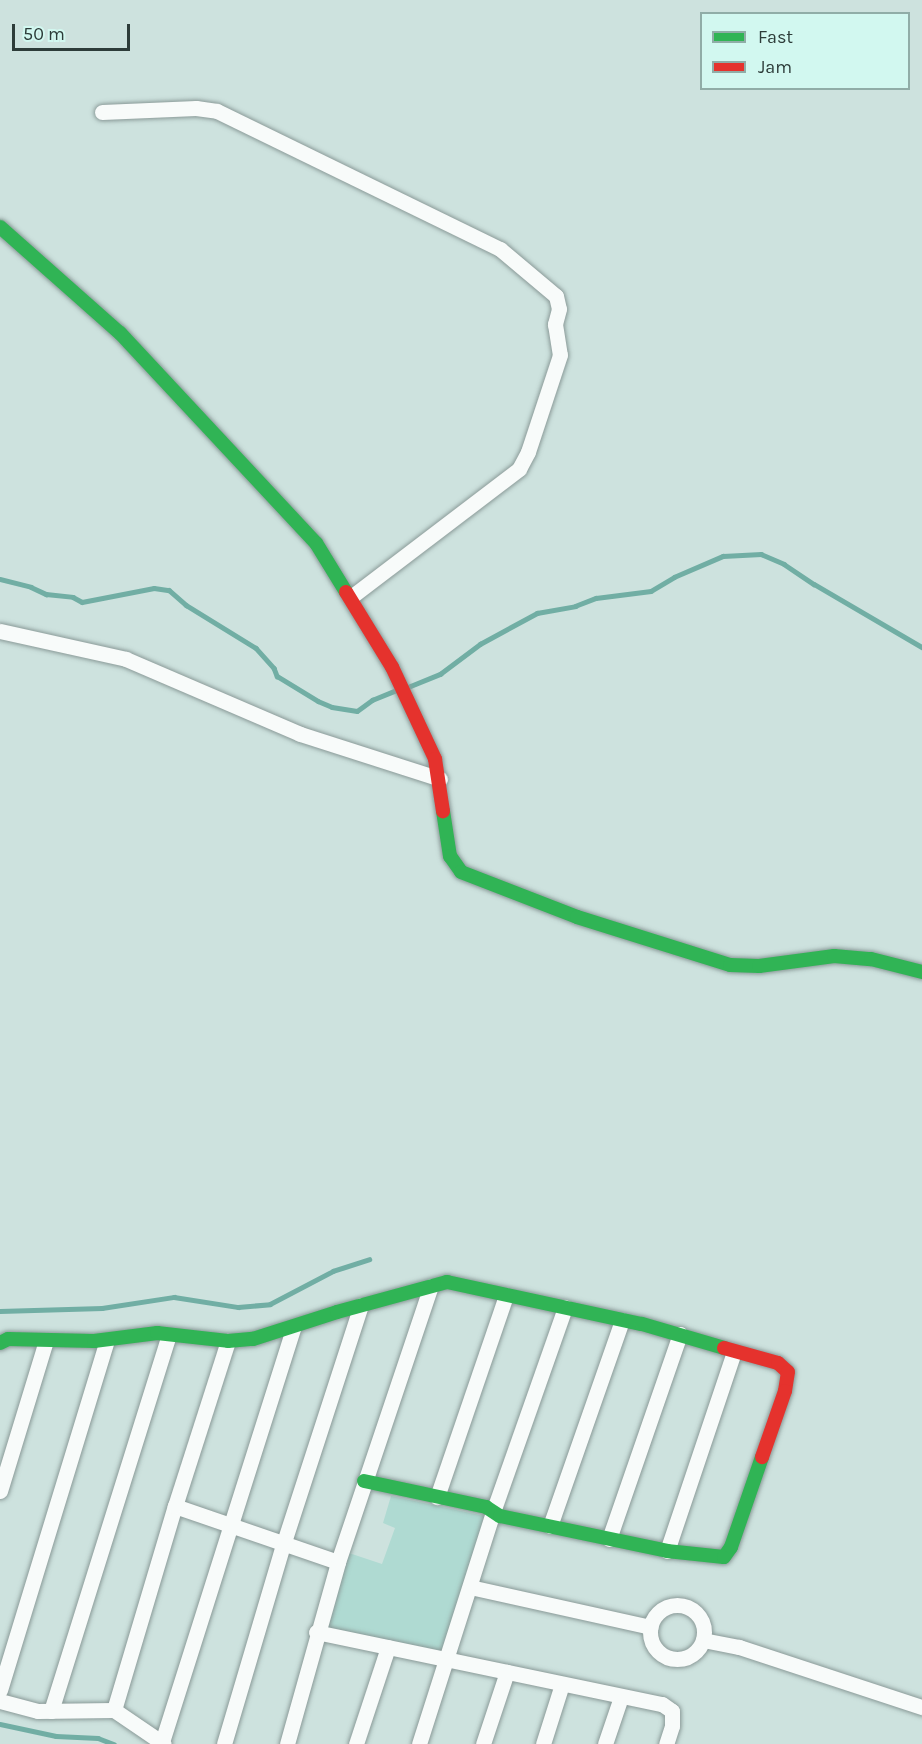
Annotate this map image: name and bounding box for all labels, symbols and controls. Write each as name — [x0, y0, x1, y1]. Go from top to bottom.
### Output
scale bar — [15, 12, 134, 50]
legend — [700, 12, 910, 90]
text: 50 m — [23, 23, 65, 45]
text: Fast — [758, 26, 793, 48]
text: Jam — [758, 56, 792, 78]

